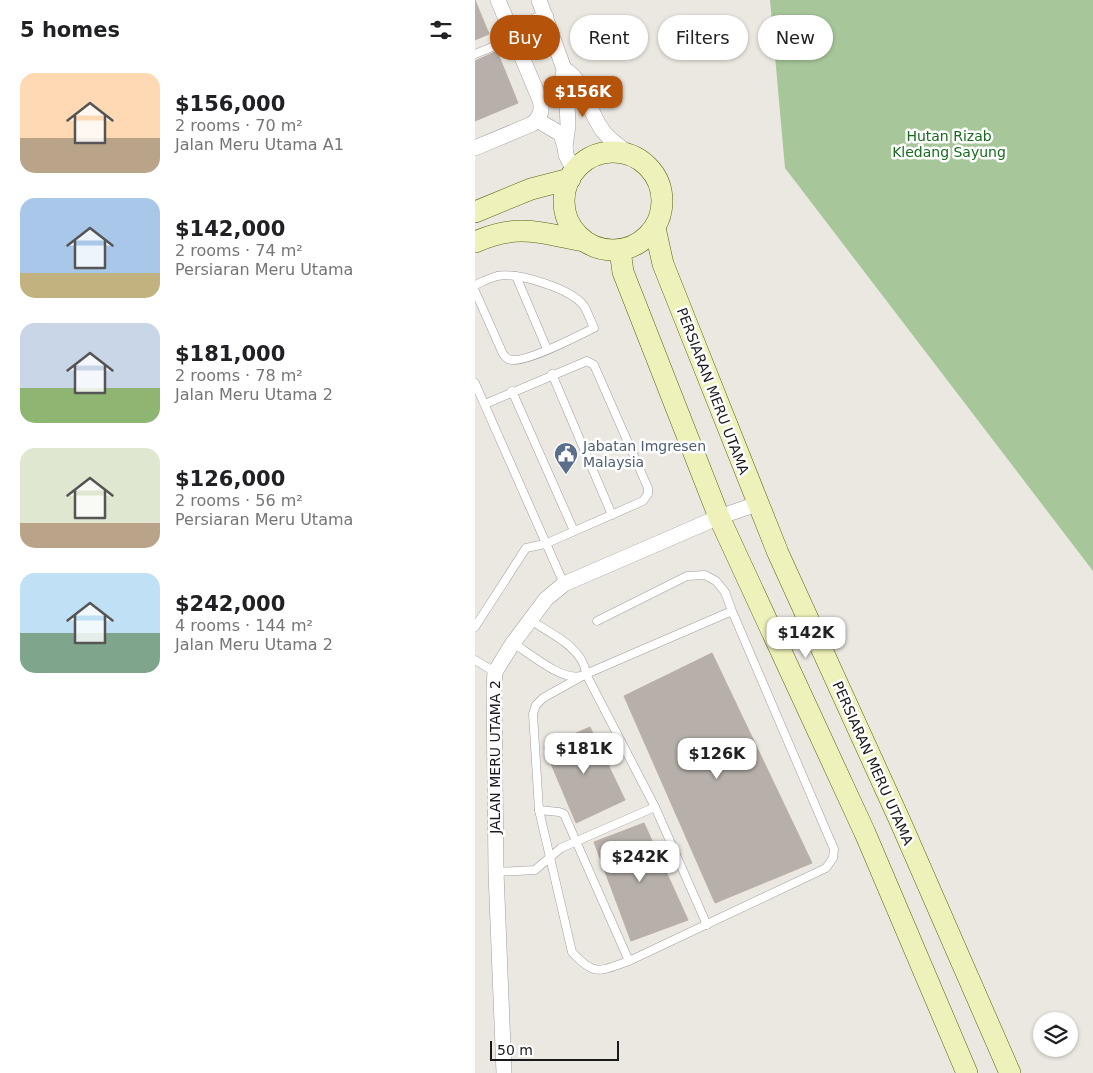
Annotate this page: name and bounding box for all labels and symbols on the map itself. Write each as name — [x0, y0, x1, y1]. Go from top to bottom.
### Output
pin: $156K — [548, 76, 618, 118]
park label: Hutan Rizab Kledang Sayung — [892, 128, 1006, 160]
street label: PERSIARAN MERU UTAMA — [674, 305, 752, 477]
place label: Jabatan Imgresen Malaysia — [582, 438, 706, 470]
public building icon: Jabatan Imgresen Malaysia — [553, 441, 579, 475]
pin: $142K — [771, 616, 841, 659]
street label: PERSIARAN MERU UTAMA — [830, 679, 917, 848]
street label: JALAN MERU UTAMA 2 — [487, 680, 503, 835]
pin: $181K — [549, 732, 619, 775]
pin: $126K — [682, 738, 752, 780]
pin: $242K — [605, 840, 675, 883]
scale bar — [490, 1038, 619, 1061]

